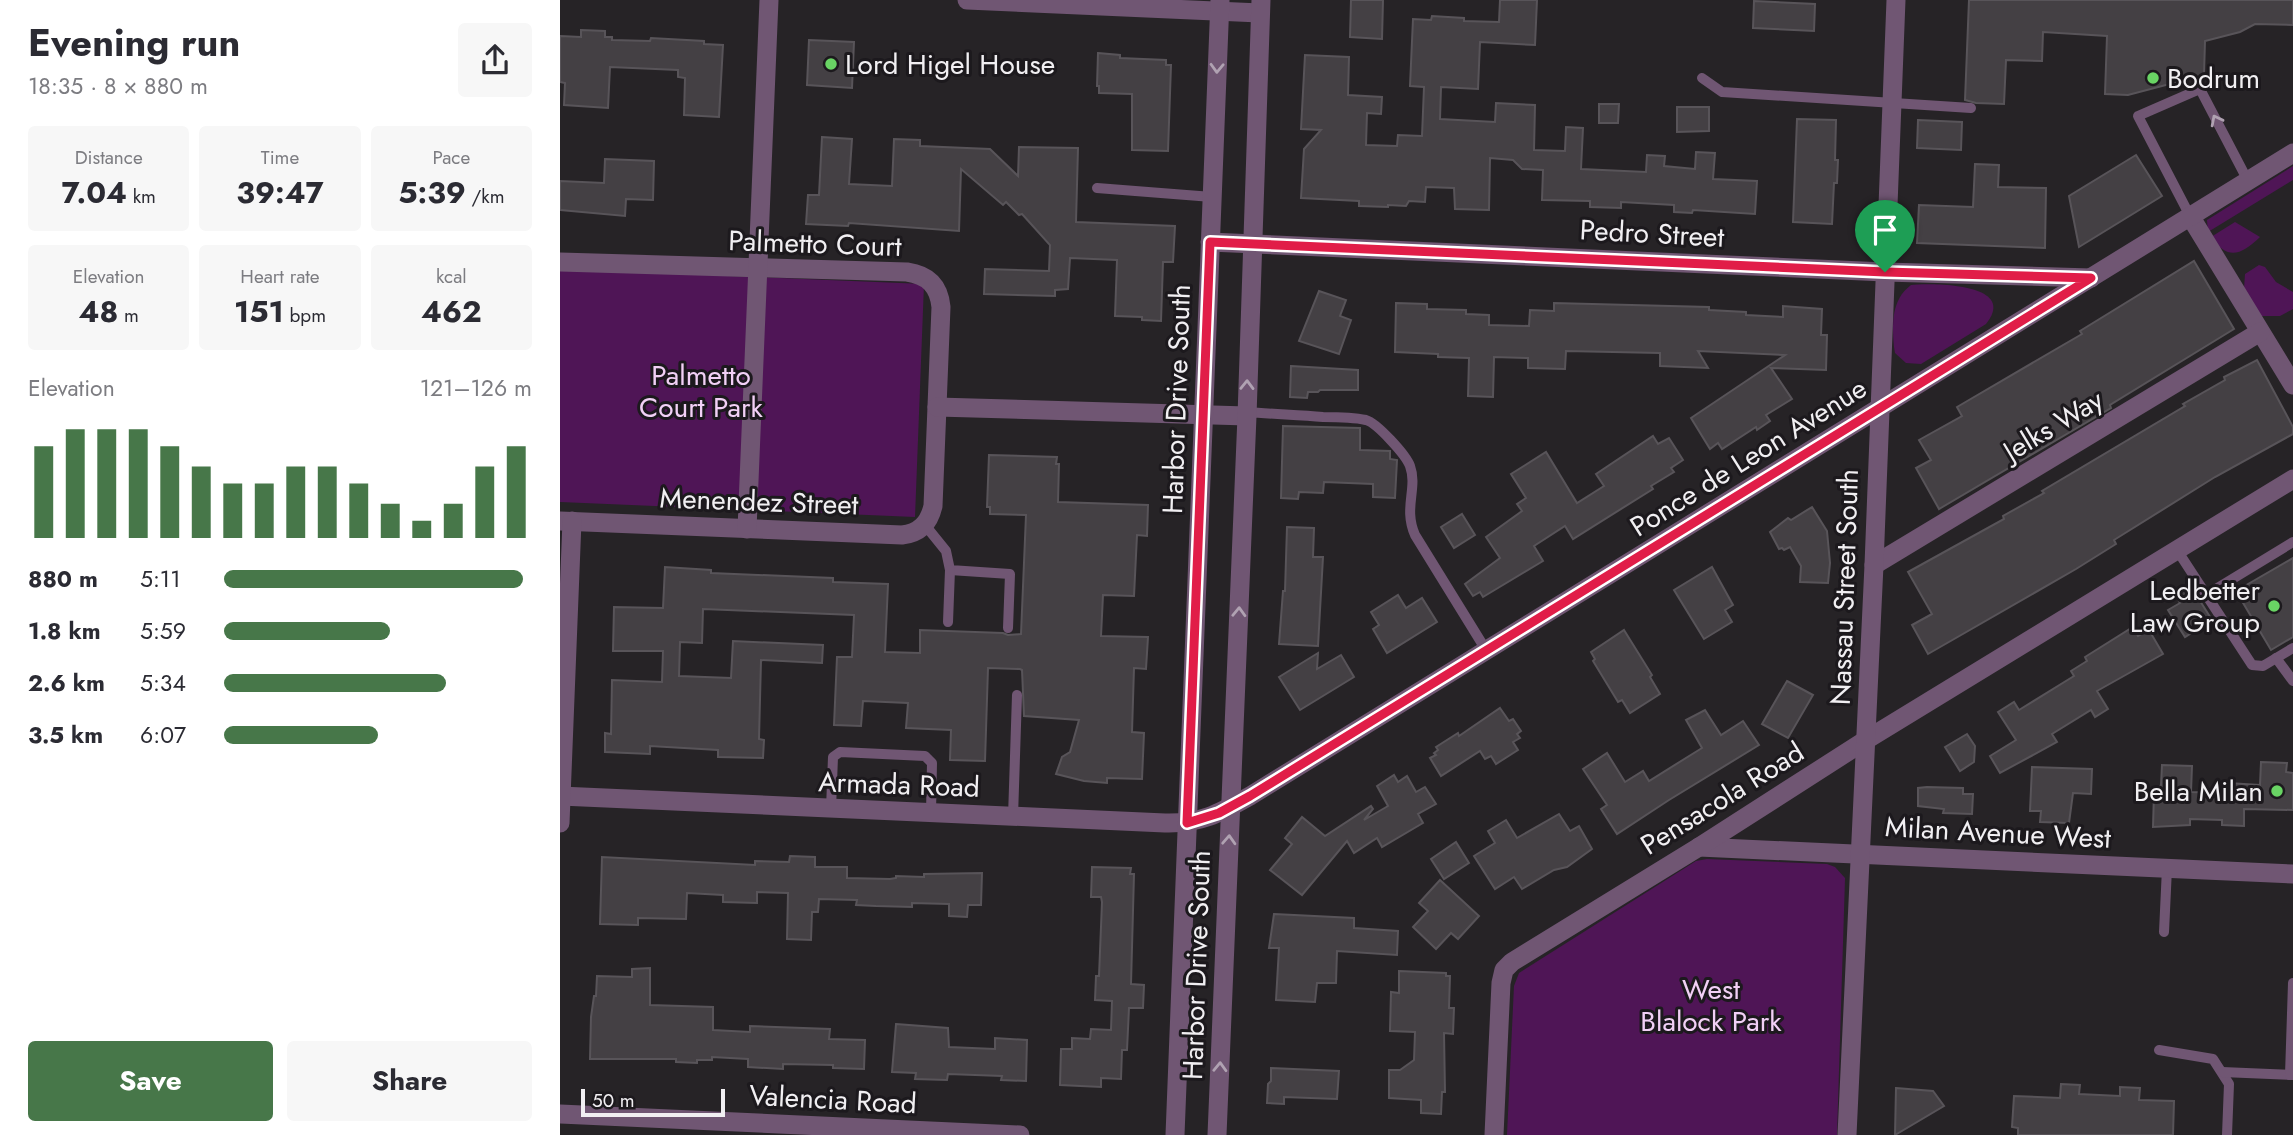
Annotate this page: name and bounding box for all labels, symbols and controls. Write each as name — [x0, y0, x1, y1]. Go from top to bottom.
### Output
text: Evening run — [28, 15, 240, 70]
button: share — [458, 23, 532, 97]
place label: Lord Higel House — [845, 44, 1055, 85]
marker: Lord Higel House — [823, 56, 839, 72]
place label: Bodrum — [2167, 58, 2260, 99]
one-way arrow — [1210, 63, 1225, 74]
text: 18:35 · 8 × 880 m — [28, 69, 208, 103]
marker: Bodrum — [2145, 70, 2161, 86]
one-way arrow — [2211, 115, 2224, 127]
text: Distance — [75, 144, 143, 171]
text: Time — [261, 144, 299, 171]
text: Pace — [432, 144, 470, 171]
text: 7.04 — [61, 171, 127, 214]
text: 39:47 — [236, 171, 324, 214]
text: 5:39 — [398, 171, 466, 214]
text: km — [127, 183, 156, 210]
text: /km — [466, 183, 505, 210]
pin — [1855, 200, 1915, 272]
street label: Pedro Street — [1579, 209, 1726, 258]
icon: arrive — [1866, 211, 1904, 249]
street label: Palmetto Court — [728, 220, 903, 267]
text: Elevation — [73, 263, 145, 290]
text: Heart rate — [240, 263, 320, 290]
text: kcal — [436, 263, 467, 290]
street label: Harbor Drive South — [1152, 283, 1201, 515]
text: 48 — [79, 290, 118, 333]
text: 151 — [234, 290, 284, 333]
text: 462 — [421, 290, 482, 333]
text: m — [118, 302, 139, 329]
text: bpm — [284, 302, 326, 329]
park label: Palmetto Court Park — [639, 355, 764, 428]
street label: Ponce de Leon Avenue — [1622, 368, 1875, 547]
text: Elevation — [28, 371, 115, 405]
text: 121–126 m — [420, 371, 532, 405]
one-way arrow — [1240, 379, 1255, 390]
street label: Jelks Way — [1992, 379, 2112, 473]
street label: Nassau Street South — [1820, 468, 1869, 706]
street label: Menendez Street — [659, 478, 859, 525]
text: 880 m — [28, 562, 98, 596]
text: 5:11 — [140, 562, 181, 596]
place label: Ledbetter Law Group — [2130, 570, 2260, 643]
marker: Ledbetter Law Group — [2266, 598, 2282, 614]
one-way arrow — [1231, 606, 1246, 617]
text: 1.8 km — [28, 614, 101, 648]
text: 5:59 — [140, 614, 186, 648]
text: 2.6 km — [28, 666, 105, 700]
text: 5:34 — [140, 666, 186, 700]
text: 3.5 km — [28, 718, 103, 752]
text: 6:07 — [140, 718, 186, 752]
street label: Pensacola Road — [1633, 732, 1812, 865]
street label: Armada Road — [818, 761, 980, 808]
place label: Bella Milan — [2134, 771, 2263, 812]
marker: Bella Milan — [2269, 783, 2285, 799]
street label: Milan Avenue West — [1884, 806, 2112, 859]
one-way arrow — [1222, 834, 1237, 845]
street label: Harbor Drive South — [1172, 849, 1221, 1081]
park label: West Blalock Park — [1640, 969, 1782, 1042]
button: Save — [28, 1041, 273, 1121]
button: Share — [287, 1041, 532, 1121]
one-way arrow — [1212, 1061, 1227, 1072]
street label: Valencia Road — [748, 1075, 918, 1124]
scale bar — [581, 1086, 724, 1118]
text: 50 m — [592, 1087, 635, 1114]

